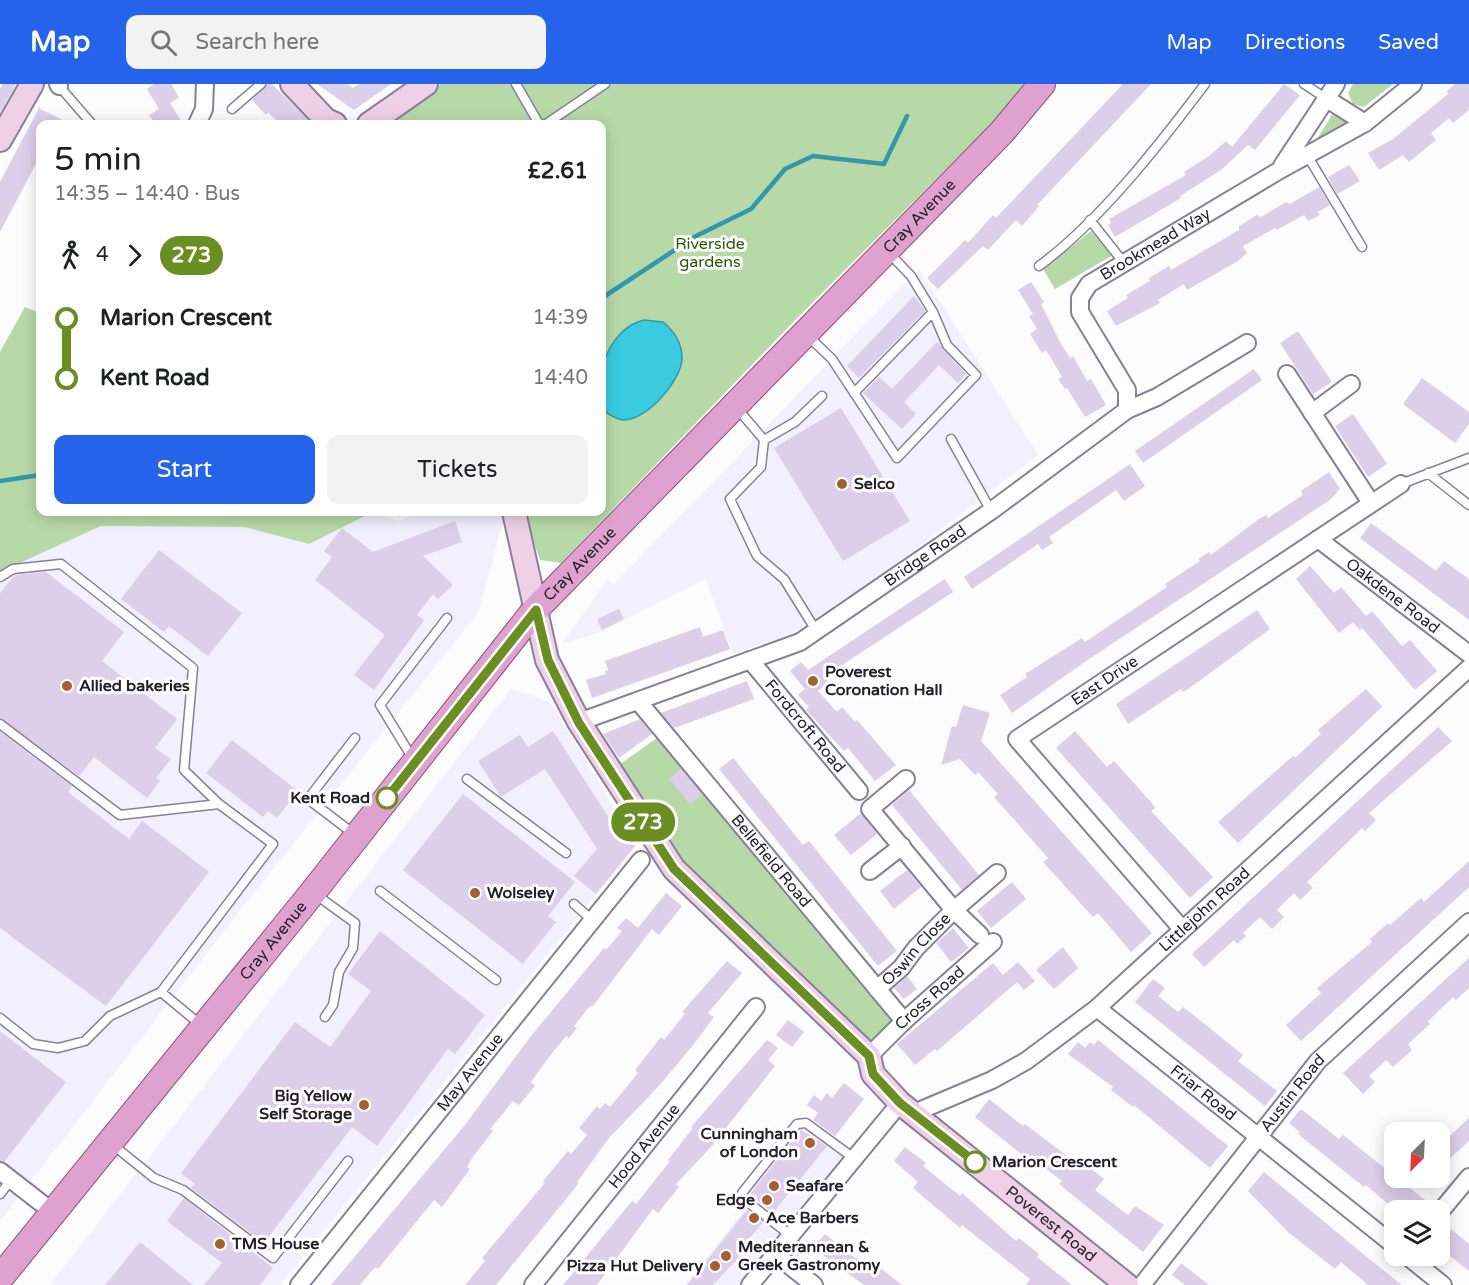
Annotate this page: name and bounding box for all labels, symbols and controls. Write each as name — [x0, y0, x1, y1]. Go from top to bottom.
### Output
search box — [126, 15, 546, 69]
text: Map — [30, 25, 90, 59]
icon: search — [147, 26, 180, 59]
text: Search here — [195, 29, 319, 55]
text: Map — [1166, 30, 1212, 55]
text: Directions — [1245, 30, 1345, 55]
text: Saved — [1378, 30, 1439, 55]
text: 5 min — [54, 140, 142, 179]
text: £2.61 — [528, 158, 588, 184]
street label: Cray Avenue — [879, 175, 960, 258]
text: 14:35 – 14:40 · Bus — [54, 182, 240, 206]
street label: Brookmead Way — [1097, 204, 1215, 285]
park label: Riverside gardens — [675, 234, 745, 272]
icon: walk — [54, 239, 87, 272]
icon: forward — [118, 239, 151, 272]
text: 4 — [96, 243, 109, 267]
text: 273 — [172, 243, 211, 268]
text: Marion Crescent — [100, 305, 272, 331]
text: 14:39 — [533, 306, 588, 330]
text: Kent Road — [100, 365, 210, 391]
text: 14:40 — [533, 366, 588, 390]
button: Start — [54, 435, 315, 504]
button: Tickets — [327, 435, 588, 504]
place label: Selco — [854, 474, 895, 494]
marker: Selco — [835, 477, 849, 491]
street label: Bridge Road — [881, 521, 970, 591]
street label: Cray Avenue — [539, 523, 621, 605]
street label: Oakdene Road — [1342, 554, 1444, 638]
street label: East Drive — [1067, 651, 1142, 710]
place label: Poverest Coronation Hall — [825, 662, 943, 700]
marker: Poverest Coronation Hall — [806, 674, 820, 688]
street label: Fordcroft Road — [760, 675, 850, 777]
place label: Allied bakeries — [79, 676, 190, 696]
marker: Allied bakeries — [60, 679, 74, 693]
marker: Kent Road — [376, 787, 398, 809]
place label: Kent Road — [290, 788, 370, 808]
line badge: 273 — [608, 802, 678, 842]
text: 273 — [623, 810, 663, 835]
street label: Bellefield Road — [727, 810, 815, 912]
street label: Littlejohn Road — [1155, 863, 1254, 956]
place label: Wolseley — [487, 883, 555, 903]
marker: Wolseley — [468, 886, 482, 900]
street label: Cray Avenue — [235, 897, 311, 985]
street label: Oswin Close — [878, 909, 955, 990]
street label: Cross Road — [891, 962, 969, 1034]
street label: May Avenue — [433, 1029, 508, 1115]
street label: Austin Road — [1256, 1050, 1329, 1136]
street label: Friar Road — [1166, 1060, 1240, 1125]
place label: Big Yellow Self Storage — [259, 1086, 352, 1124]
marker: Big Yellow Self Storage — [357, 1098, 371, 1112]
street label: Hood Avenue — [604, 1100, 684, 1193]
north arrow — [1384, 1122, 1450, 1188]
map controls — [1384, 1122, 1450, 1266]
place label: Cunningham of London — [701, 1124, 798, 1162]
marker: Cunningham of London — [803, 1136, 817, 1150]
marker: Marion Crescent — [964, 1151, 986, 1173]
place label: Marion Crescent — [992, 1152, 1118, 1172]
place label: Seafare — [786, 1176, 844, 1196]
marker: Seafare — [767, 1179, 781, 1193]
street label: Poverest Road — [1001, 1182, 1100, 1266]
place label: Edge — [716, 1190, 755, 1210]
marker: Edge — [760, 1193, 774, 1207]
button: layers — [1384, 1200, 1450, 1266]
place label: Ace Barbers — [766, 1208, 859, 1228]
marker: Ace Barbers — [747, 1211, 761, 1225]
place label: TMS House — [231, 1234, 319, 1254]
marker: TMS House — [213, 1237, 227, 1251]
place label: Mediterannean & Greek Gastronomy — [738, 1237, 880, 1275]
marker: Mediterannean & Greek Gastronomy — [719, 1249, 733, 1263]
place label: Pizza Hut Delivery — [567, 1256, 703, 1276]
marker: Pizza Hut Delivery — [708, 1259, 722, 1273]

